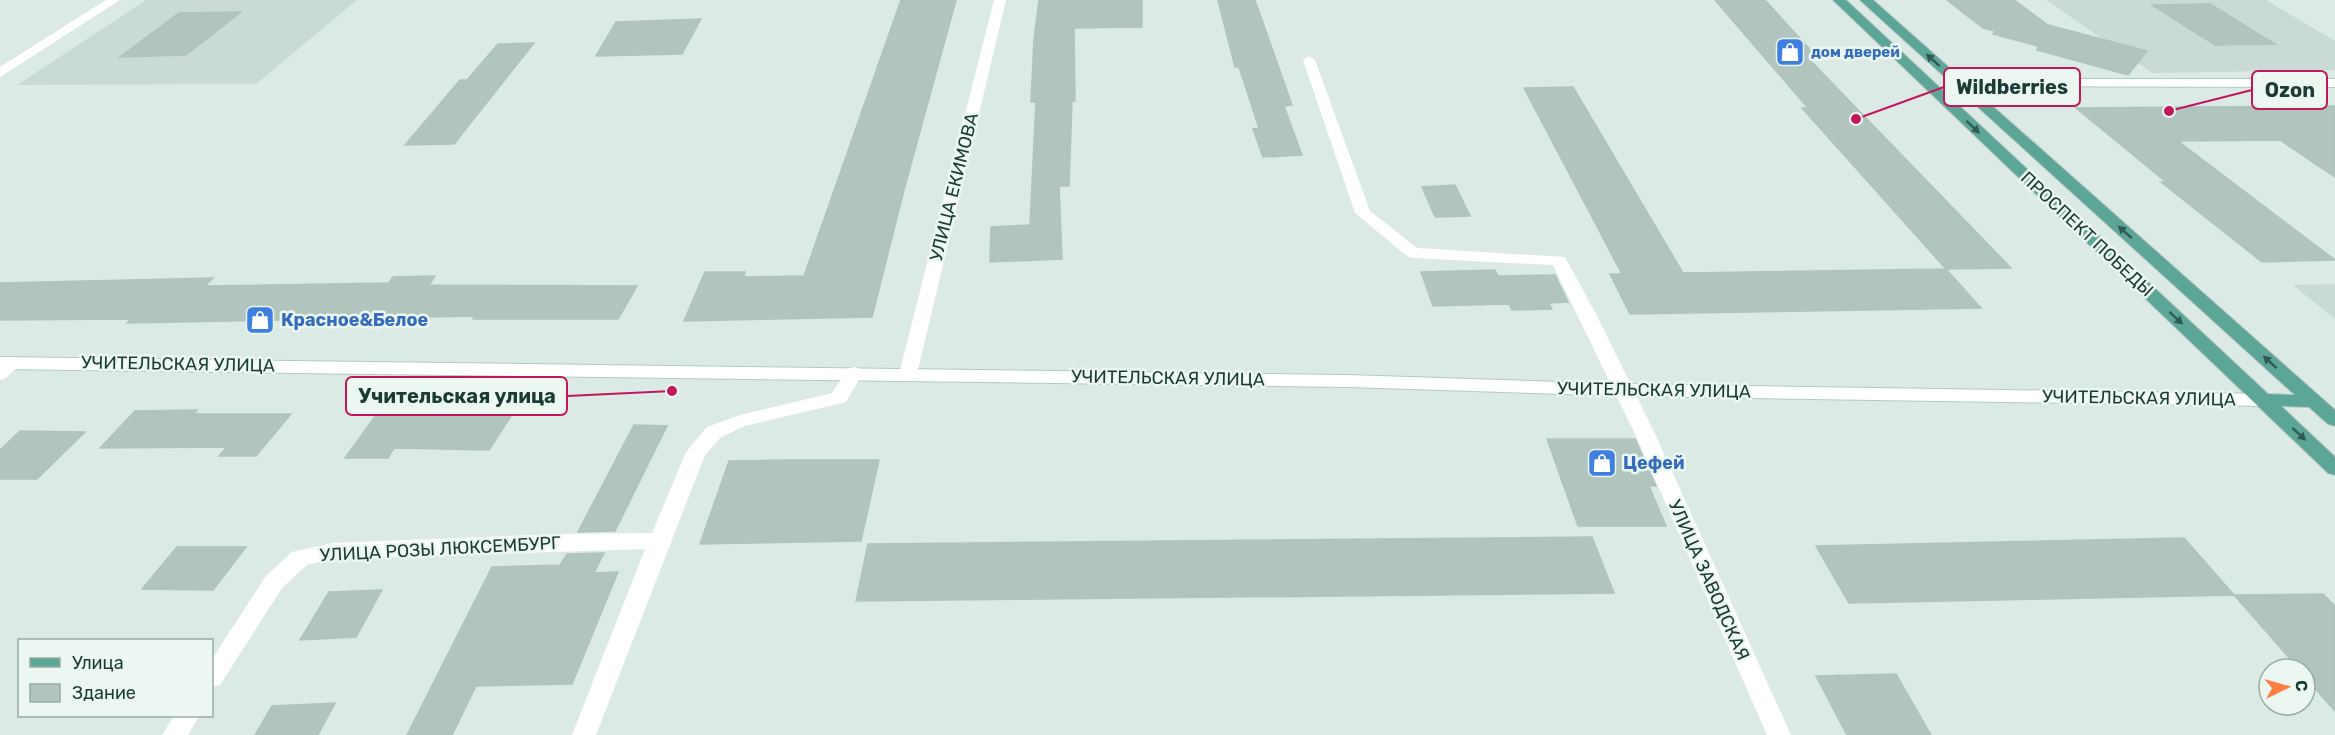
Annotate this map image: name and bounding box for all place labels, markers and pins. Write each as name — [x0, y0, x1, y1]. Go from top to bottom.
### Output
shop icon: дом дверей — [1774, 36, 1806, 68]
place label: дом дверей — [1811, 43, 1900, 61]
callout: Wildberries — [1944, 68, 2080, 106]
callout: Ozon — [2252, 71, 2327, 109]
shop icon: Красное&Белое — [244, 304, 276, 336]
place label: Красное&Белое — [281, 309, 428, 331]
callout: Учительская улица — [346, 377, 567, 415]
shop icon: Цефей — [1586, 447, 1618, 479]
place label: Цефей — [1623, 452, 1684, 474]

